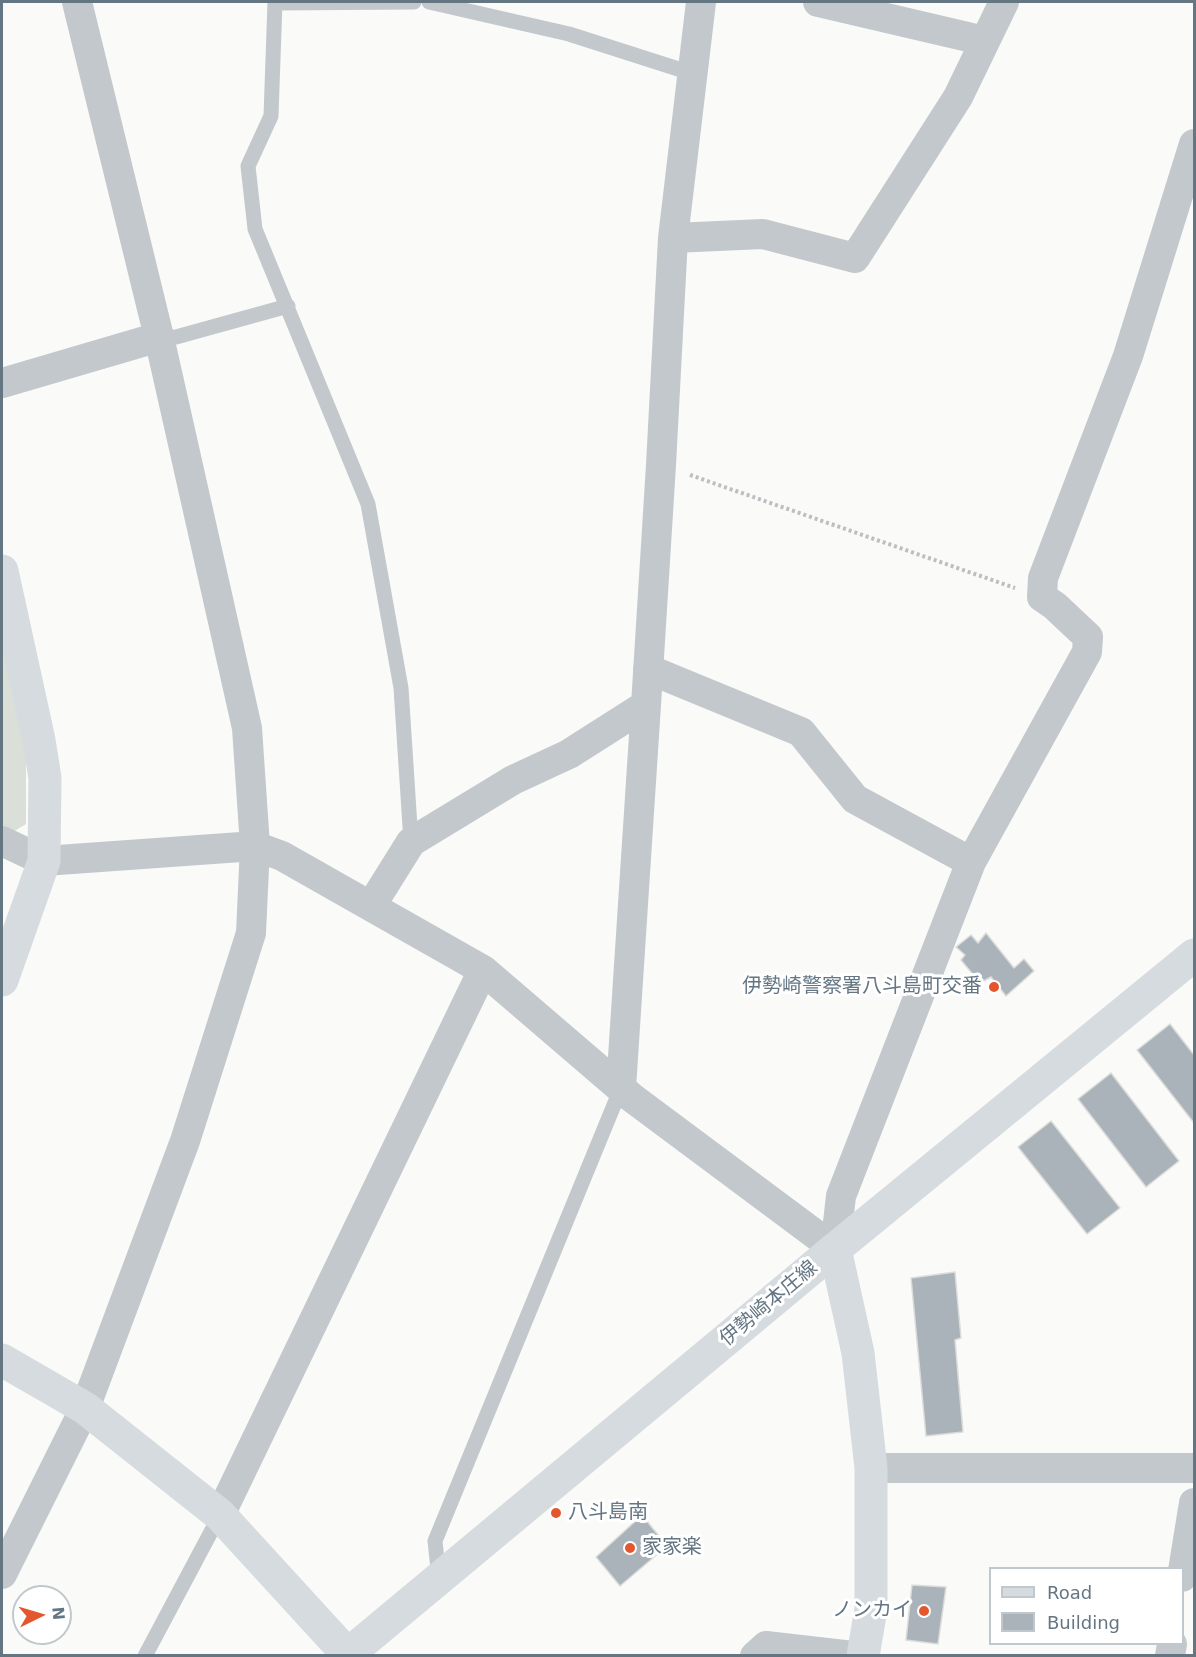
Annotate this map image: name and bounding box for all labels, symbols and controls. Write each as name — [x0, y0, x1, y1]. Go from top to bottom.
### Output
place label: 伊勢崎警察署八斗島町交番 — [742, 975, 982, 999]
marker: 伊勢崎警察署八斗島町交番 — [987, 980, 1001, 994]
street label: 伊勢崎本庄線 — [715, 1256, 823, 1352]
place label: 八斗島南 — [568, 1501, 648, 1525]
marker: 八斗島南 — [549, 1506, 563, 1520]
place label: 家家楽 — [642, 1536, 702, 1560]
marker: 家家楽 — [623, 1541, 637, 1555]
legend — [989, 1567, 1184, 1645]
text: Road — [1047, 1582, 1092, 1603]
north arrow — [12, 1585, 72, 1645]
place label: ノンカイ — [832, 1599, 912, 1623]
marker: ノンカイ — [917, 1604, 931, 1618]
text: N — [48, 1606, 68, 1621]
text: Building — [1047, 1612, 1120, 1633]

